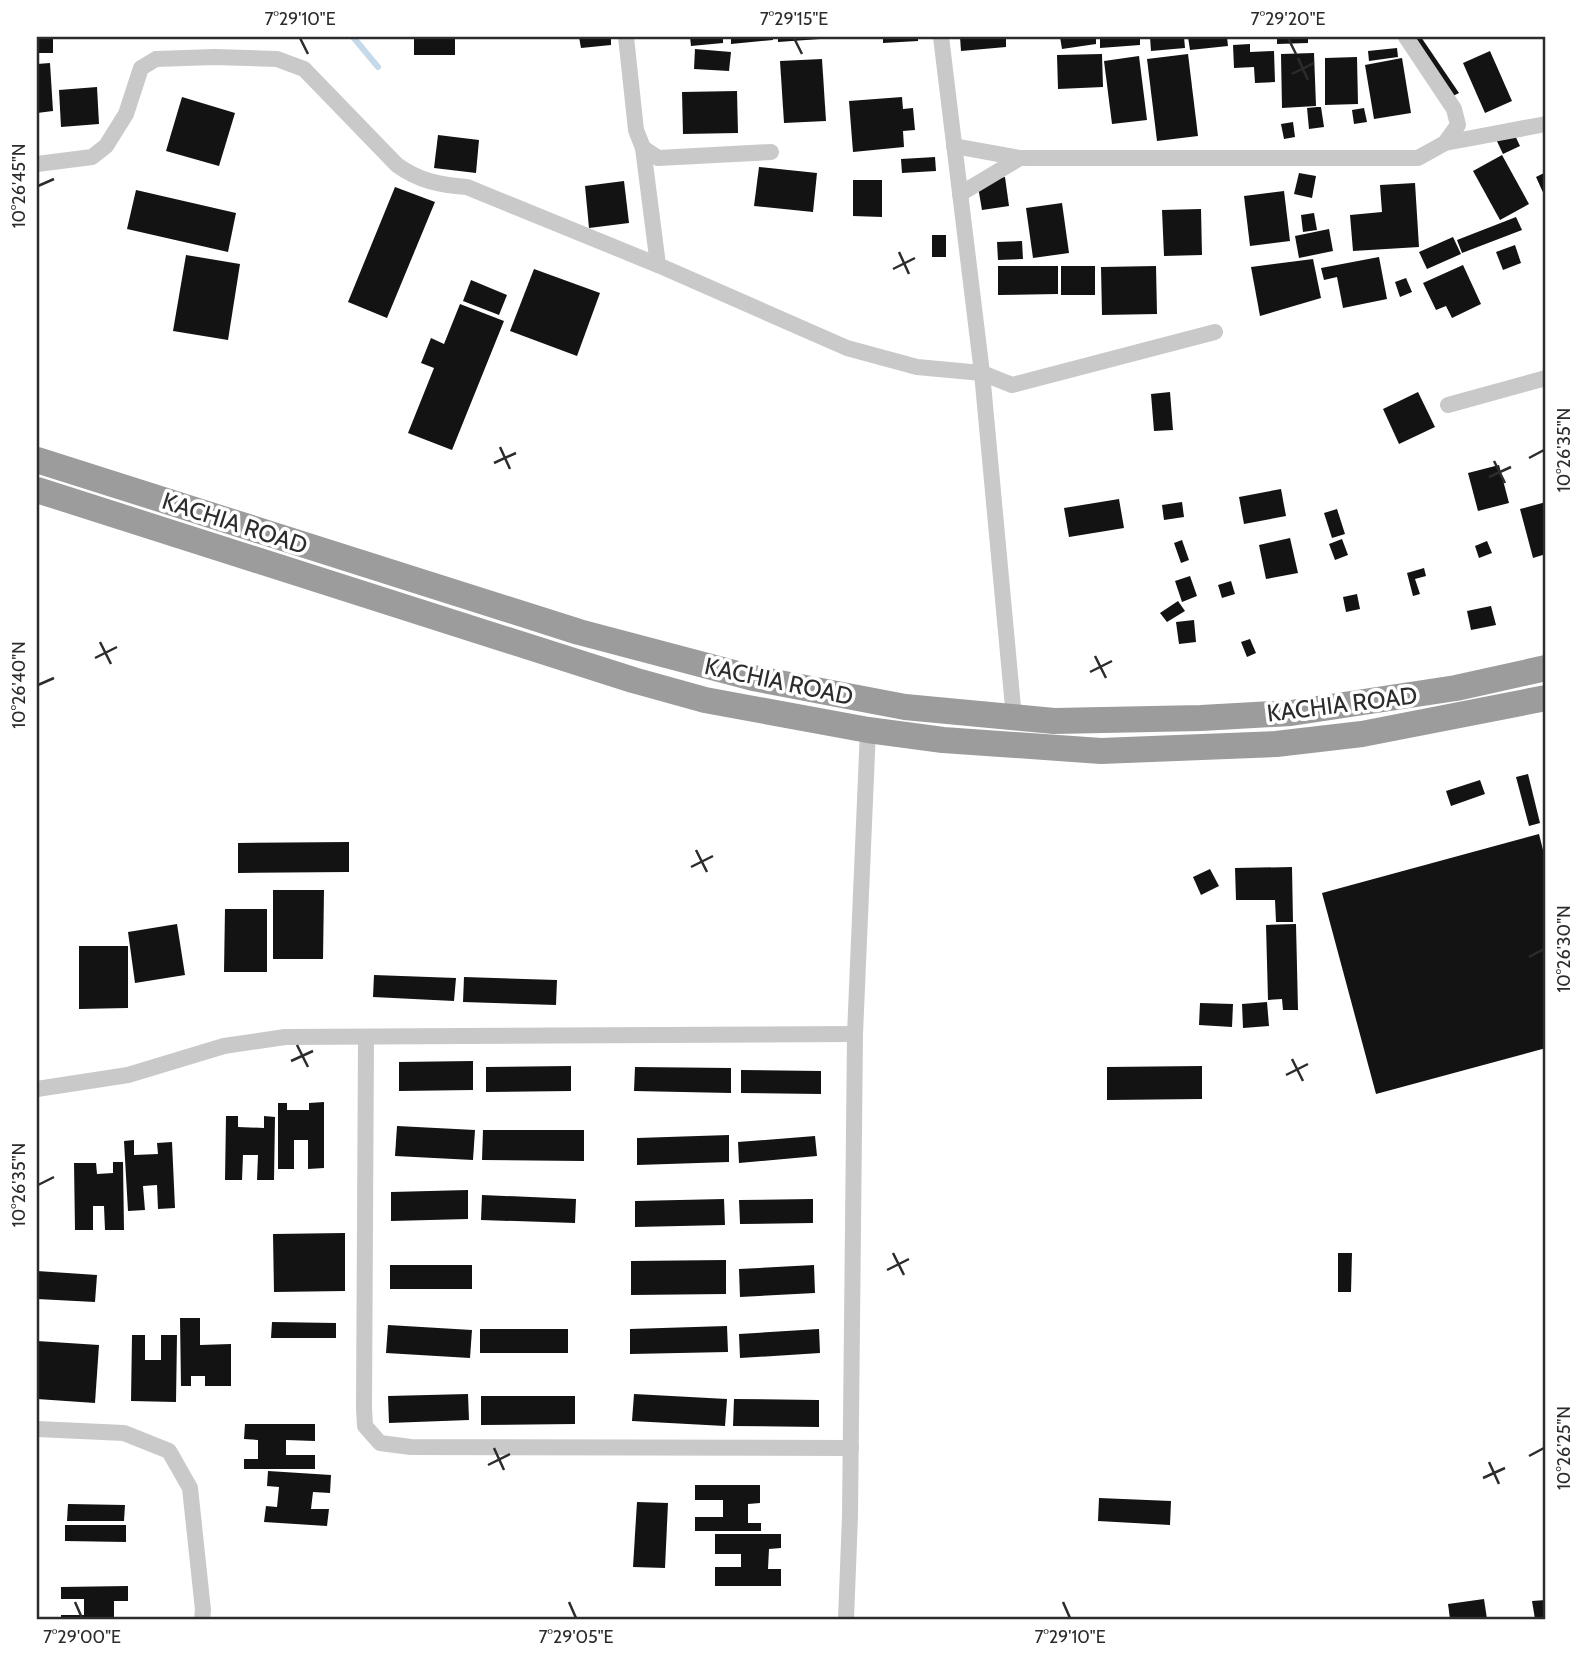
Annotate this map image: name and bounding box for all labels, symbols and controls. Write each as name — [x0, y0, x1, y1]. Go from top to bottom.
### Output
text: 7°29'10"E — [264, 8, 336, 30]
text: 7°29'15"E — [760, 8, 828, 30]
text: 7°29'20"E — [1251, 8, 1325, 30]
text: 10°26'45"N — [8, 144, 30, 228]
text: 10°26'35"N — [1553, 408, 1575, 492]
street label: KACHIA ROAD — [159, 486, 311, 560]
text: 10°26'40"N — [8, 641, 30, 729]
street label: KACHIA ROAD — [702, 651, 856, 711]
street label: KACHIA ROAD — [1265, 680, 1419, 728]
text: 10°26'30"N — [1553, 905, 1575, 993]
text: 10°26'35"N — [8, 1143, 30, 1227]
text: 10°26'25"N — [1553, 1406, 1575, 1490]
text: 7°29'00"E — [43, 1626, 121, 1648]
text: 7°29'05"E — [538, 1626, 614, 1648]
text: 7°29'10"E — [1034, 1626, 1106, 1648]

